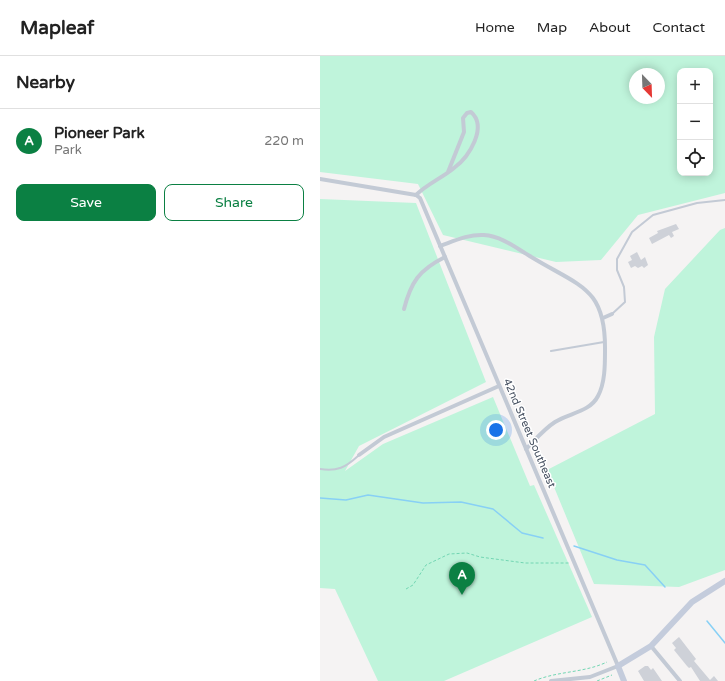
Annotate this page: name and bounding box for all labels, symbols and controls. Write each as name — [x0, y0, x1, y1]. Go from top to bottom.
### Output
text: Mapleaf — [20, 17, 94, 39]
text: Home — [475, 19, 515, 36]
text: Map — [537, 19, 567, 36]
text: About — [589, 19, 631, 36]
text: Contact — [653, 19, 705, 36]
north arrow — [629, 68, 665, 104]
map controls — [677, 68, 713, 176]
button: + — [677, 68, 713, 104]
text: Nearby — [16, 72, 75, 93]
button: − — [677, 104, 713, 140]
text: Pioneer Park — [54, 124, 145, 142]
text: A — [24, 133, 34, 149]
text: 220 m — [264, 133, 304, 149]
button: locate — [677, 140, 713, 176]
text: Park — [54, 142, 82, 158]
button: Save — [16, 184, 156, 221]
button: Share — [164, 184, 304, 221]
street label: 42nd Street Southeast — [501, 377, 558, 490]
your location — [486, 420, 506, 440]
pin: A — [449, 562, 475, 595]

